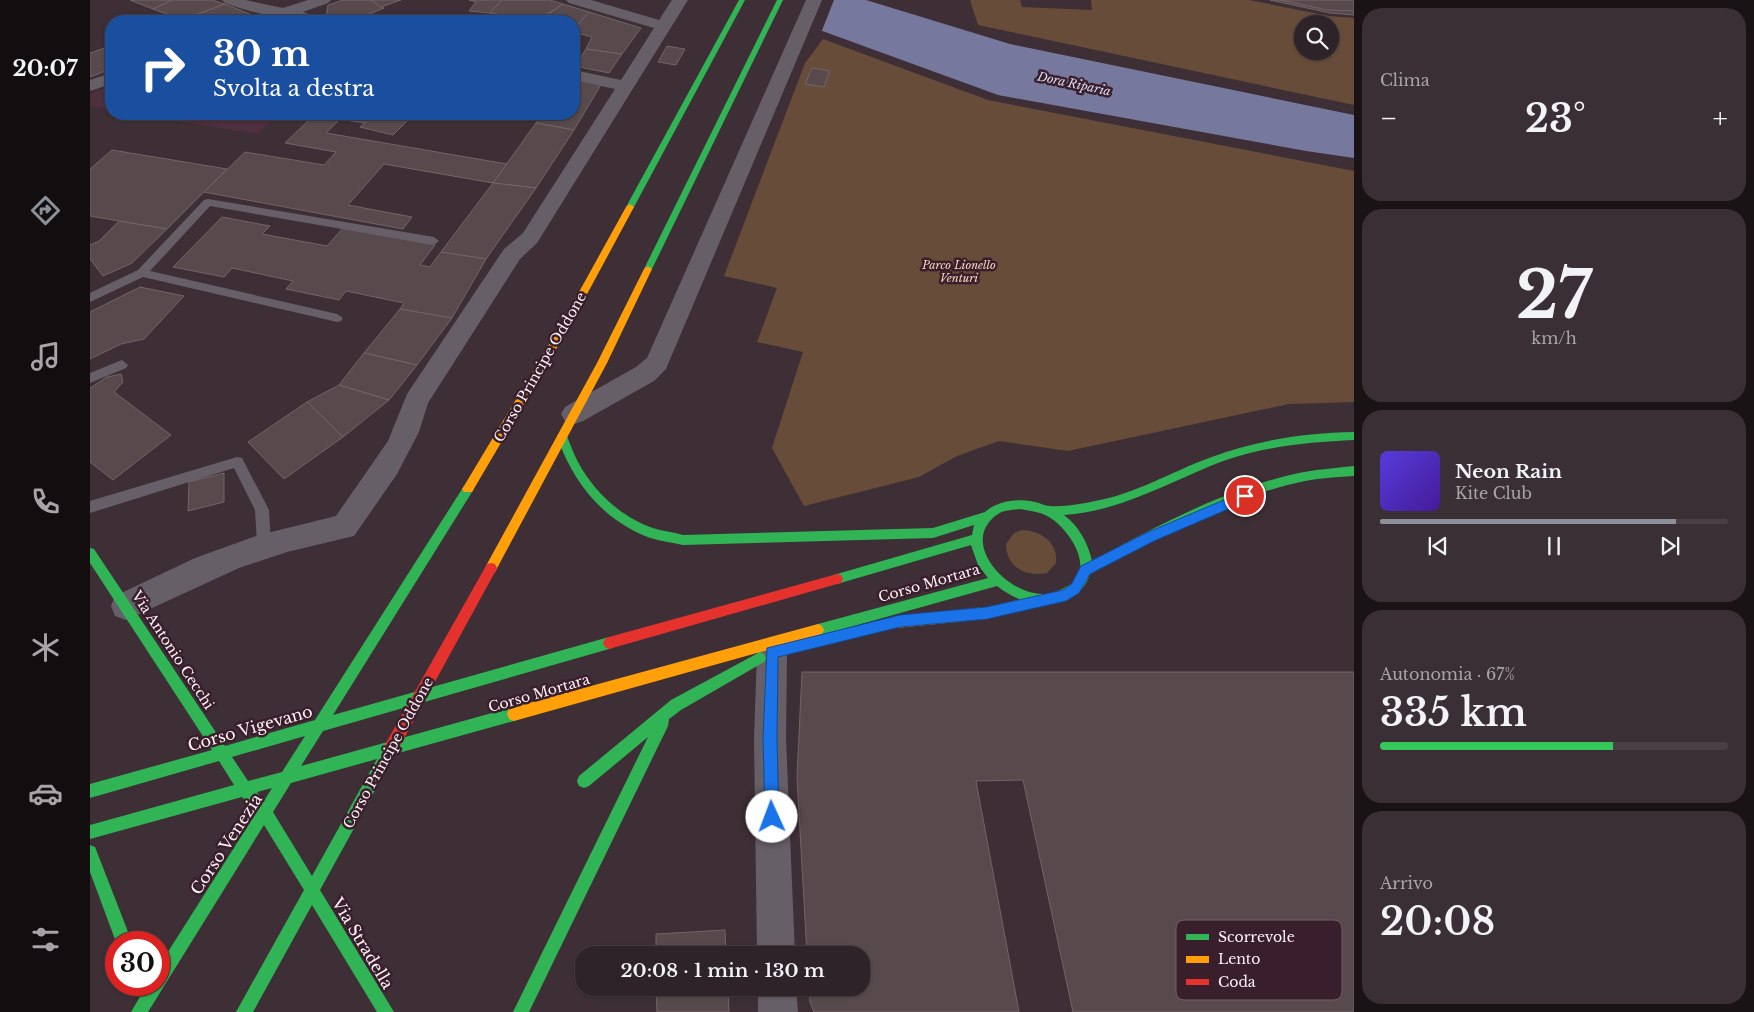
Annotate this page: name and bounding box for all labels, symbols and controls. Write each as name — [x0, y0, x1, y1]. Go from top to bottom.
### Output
map controls — [1294, 15, 1339, 60]
button: search — [1294, 15, 1339, 60]
text: 30 m — [213, 32, 310, 75]
icon: right — [130, 35, 195, 100]
text: 20:07 — [12, 55, 78, 82]
water label: Dora Riparia — [1035, 68, 1112, 99]
text: Clima — [1380, 70, 1430, 90]
text: Svolta a destra — [213, 75, 375, 102]
text: 23° — [1525, 95, 1586, 142]
text: − — [1380, 101, 1398, 136]
text: + — [1713, 101, 1728, 136]
icon: directions — [28, 193, 63, 228]
text: 27 — [1516, 255, 1592, 336]
park label: Parco Lionello Venturi — [921, 258, 996, 285]
street label: Corso Principe Oddone — [490, 289, 590, 445]
text: km/h — [1531, 328, 1577, 348]
icon: music — [28, 339, 63, 374]
text: Neon Rain — [1455, 460, 1562, 483]
pin — [1224, 475, 1266, 517]
icon: arrive — [1231, 482, 1259, 510]
text: Kite Club — [1455, 483, 1532, 503]
icon: phone — [28, 484, 63, 519]
icon: previous — [1424, 532, 1452, 560]
icon: pause — [1540, 532, 1568, 560]
icon: next — [1656, 532, 1684, 560]
street label: Corso Mortara — [876, 560, 982, 606]
street label: Via Antonio Cecchi — [127, 586, 218, 713]
icon: climate — [28, 630, 63, 665]
text: Autonomia · 67% — [1380, 664, 1515, 684]
street label: Corso Mortara — [486, 670, 592, 716]
street label: Corso Principe Oddone — [339, 674, 437, 832]
text: 335 km — [1380, 689, 1527, 736]
street label: Corso Vigevano — [185, 701, 315, 755]
icon: car — [28, 776, 63, 811]
street label: Corso Venezia — [186, 790, 266, 898]
position arrow — [745, 790, 797, 842]
text: Arrivo — [1380, 873, 1433, 893]
street label: Via Stradella — [327, 893, 398, 992]
text: 20:08 — [1380, 898, 1495, 945]
legend — [1176, 920, 1342, 1000]
icon: filters — [28, 922, 63, 957]
text: Scorrevole — [1218, 928, 1295, 946]
speed limit sign: 30 — [105, 931, 170, 996]
text: Lento — [1218, 950, 1260, 968]
text: 20:08 · 1 min · 130 m — [620, 959, 825, 982]
text: Coda — [1218, 973, 1256, 991]

